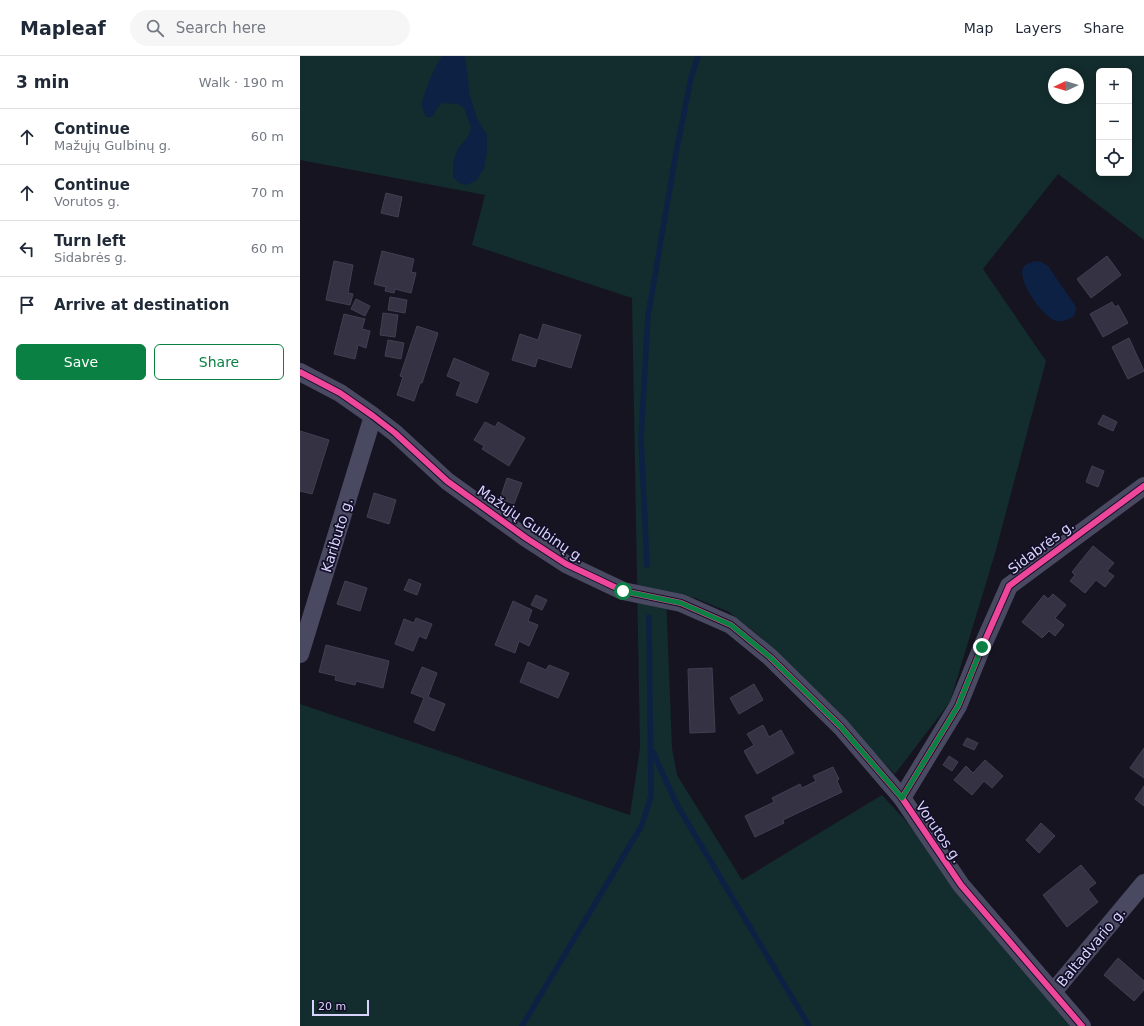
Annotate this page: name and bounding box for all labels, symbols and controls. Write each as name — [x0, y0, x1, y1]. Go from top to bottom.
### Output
search box — [130, 10, 410, 46]
text: Mapleaf — [20, 17, 106, 39]
icon: search — [144, 17, 166, 39]
text: Search here — [176, 19, 266, 37]
text: Map — [964, 20, 993, 36]
text: Layers — [1015, 20, 1062, 36]
text: Share — [1084, 20, 1124, 36]
north arrow — [1048, 68, 1084, 104]
map controls — [1096, 68, 1132, 176]
button: + — [1096, 68, 1132, 104]
text: 3 min — [16, 72, 69, 92]
text: Walk · 190 m — [199, 75, 284, 90]
button: − — [1096, 104, 1132, 140]
text: Continue — [54, 120, 130, 138]
icon: ahead — [16, 126, 38, 148]
text: 60 m — [251, 129, 284, 144]
text: Mažųjų Gulbinų g. — [54, 138, 171, 153]
button: locate — [1096, 140, 1132, 176]
text: Continue — [54, 176, 130, 194]
icon: ahead — [16, 182, 38, 204]
text: 70 m — [251, 185, 284, 200]
text: Vorutos g. — [54, 194, 120, 209]
text: Turn left — [54, 232, 126, 250]
icon: left — [16, 238, 38, 260]
text: 60 m — [251, 241, 284, 256]
text: Sidabrės g. — [54, 250, 127, 265]
icon: arrive — [16, 294, 38, 316]
text: Arrive at destination — [54, 296, 229, 314]
button: Save — [16, 344, 146, 380]
button: Share — [154, 344, 284, 380]
street label: Mažųjų Gulbinų g. — [474, 482, 588, 566]
street label: Kaributo g. — [318, 496, 356, 574]
street label: Sidabrės g. — [1005, 517, 1077, 577]
route start — [614, 582, 632, 600]
route end — [973, 638, 991, 656]
street label: Vorutos g. — [913, 798, 965, 866]
street label: Baltadvario g. — [1053, 904, 1129, 990]
scale bar — [312, 998, 369, 1017]
text: 20 m — [318, 1000, 346, 1013]

